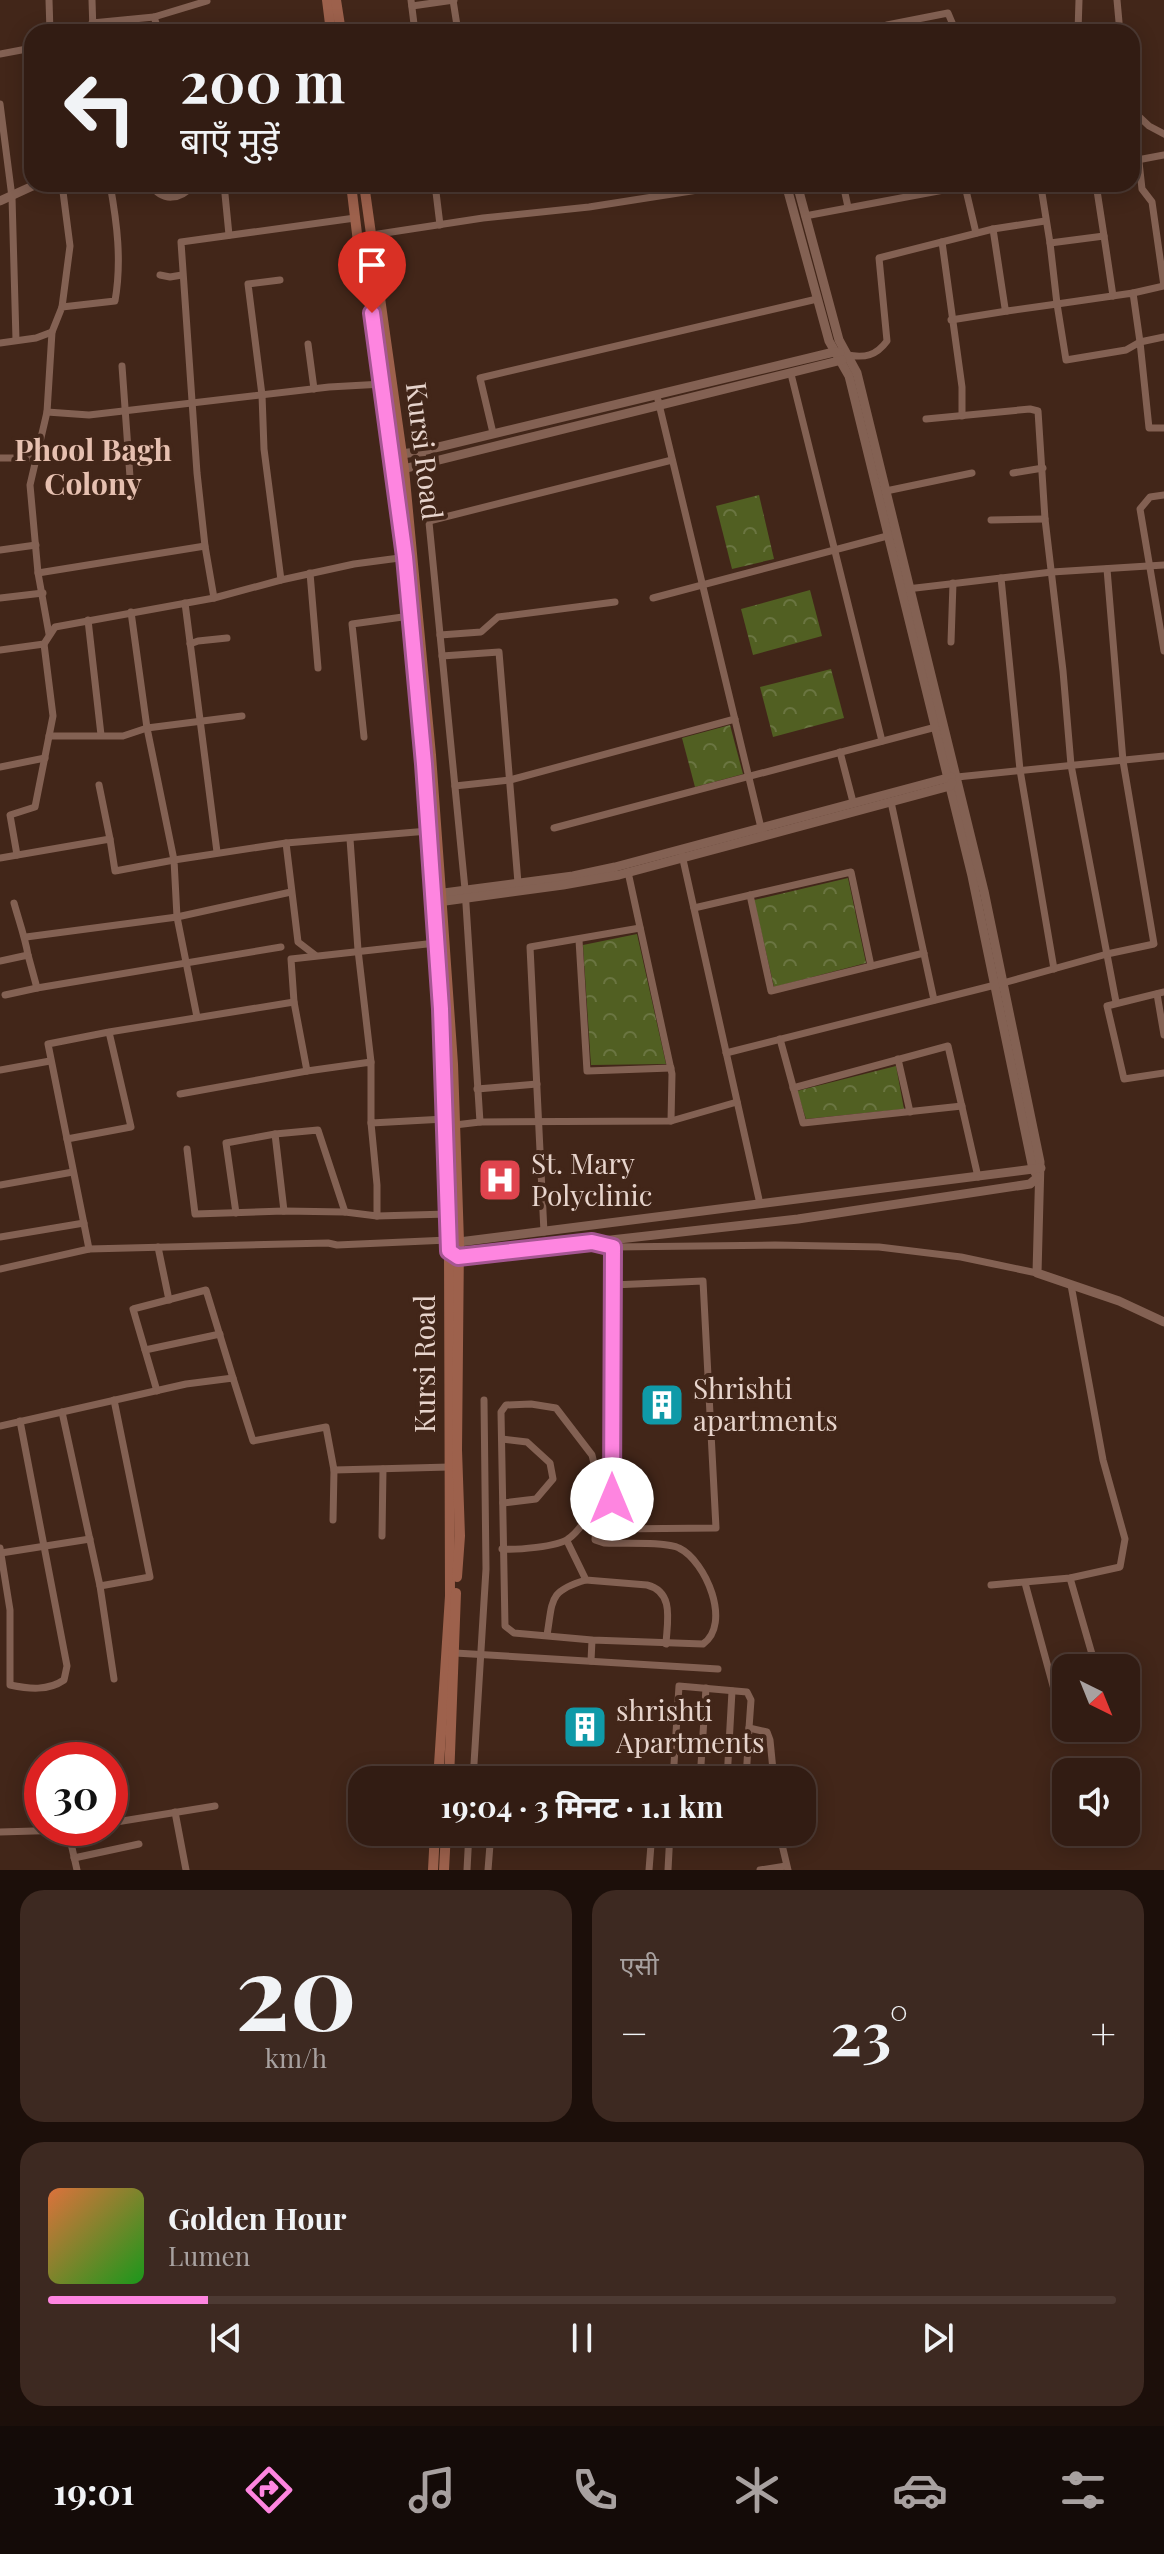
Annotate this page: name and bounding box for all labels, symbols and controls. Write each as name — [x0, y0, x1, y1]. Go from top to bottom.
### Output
text: 200 m — [180, 43, 345, 118]
icon: left — [48, 56, 152, 160]
text: बाएँ मुड़ें — [180, 115, 280, 163]
pin — [338, 231, 406, 313]
icon: arrive — [350, 243, 394, 287]
street label: Kursi Road — [399, 380, 452, 522]
district label: Phool Bagh Colony — [14, 429, 172, 503]
place label: St. Mary Polyclinic — [531, 1144, 652, 1213]
hospital icon: St. Mary Polyclinic — [476, 1156, 524, 1204]
street label: Kursi Road — [405, 1295, 442, 1433]
place label: Shrishti apartments — [693, 1369, 838, 1438]
building icon: Shrishti apartments — [638, 1381, 686, 1429]
position arrow — [570, 1457, 654, 1541]
north arrow — [1052, 1654, 1140, 1742]
map controls — [1052, 1654, 1140, 1846]
place label: shrishti Apartments — [615, 1691, 764, 1760]
building icon: shrishti Apartments — [561, 1703, 609, 1751]
speed limit sign: 30 — [24, 1742, 128, 1846]
button: sound — [1052, 1758, 1140, 1846]
text: 19:04 · 3 मिनट · 1.1 km — [441, 1786, 724, 1826]
text: 20 — [235, 1918, 357, 2057]
text: एसी — [620, 1947, 659, 1982]
text: 23° — [831, 1991, 908, 2071]
text: − — [620, 2002, 648, 2061]
text: + — [1090, 2002, 1116, 2061]
text: km/h — [265, 2040, 327, 2075]
text: Golden Hour — [168, 2198, 347, 2238]
text: Lumen — [168, 2238, 250, 2273]
icon: previous — [204, 2316, 248, 2360]
icon: pause — [560, 2316, 604, 2360]
icon: next — [916, 2316, 960, 2360]
icon: directions — [241, 2462, 297, 2518]
icon: music — [404, 2462, 460, 2518]
icon: phone — [567, 2462, 623, 2518]
icon: climate — [729, 2462, 785, 2518]
icon: car — [892, 2462, 948, 2518]
icon: filters — [1055, 2462, 1111, 2518]
text: 19:01 — [53, 2466, 135, 2514]

